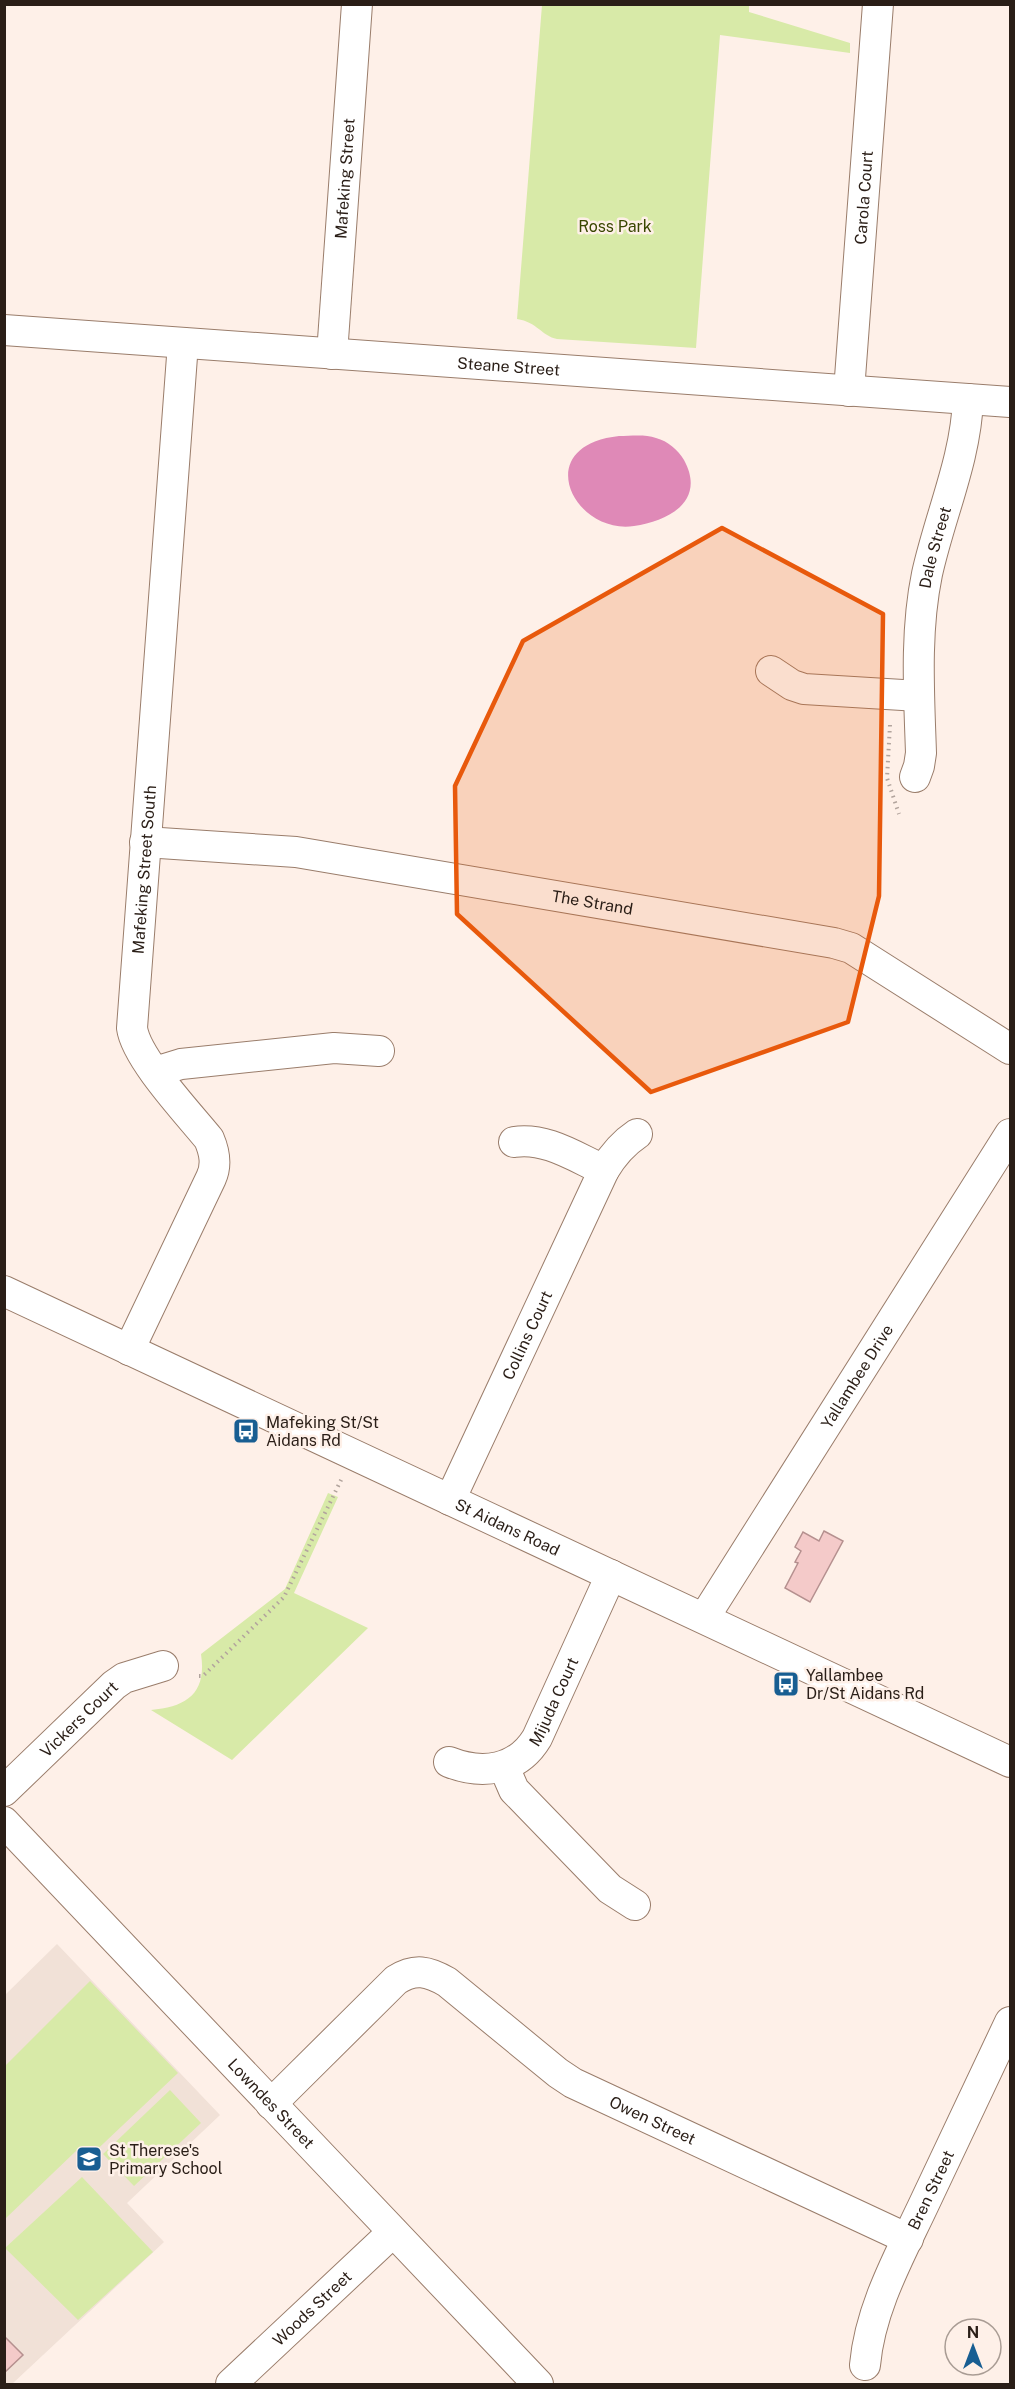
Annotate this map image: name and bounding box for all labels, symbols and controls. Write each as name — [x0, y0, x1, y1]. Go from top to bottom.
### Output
street label: Mafeking Street — [331, 117, 358, 239]
street label: Carola Court — [851, 150, 876, 245]
park label: Ross Park — [578, 217, 652, 236]
street label: Steane Street — [457, 353, 561, 379]
street label: Dale Street — [915, 504, 955, 590]
street label: Mafeking Street South — [128, 784, 160, 955]
street label: The Strand — [551, 886, 634, 918]
street label: Collins Court — [498, 1287, 556, 1383]
street label: Yallambee Drive — [817, 1321, 897, 1432]
place label: Mafeking St/St Aidans Rd — [266, 1413, 379, 1450]
bus stop icon: Mafeking St/St Aidans Rd — [231, 1416, 261, 1446]
street label: St Aidans Road — [452, 1494, 563, 1559]
street label: Mijuda Court — [525, 1654, 582, 1750]
place label: Yallambee Dr/St Aidans Rd — [806, 1666, 924, 1703]
bus stop icon: Yallambee Dr/St Aidans Rd — [771, 1669, 801, 1699]
street label: Vickers Court — [36, 1677, 122, 1761]
street label: Lowndes Street — [224, 2054, 318, 2152]
street label: Owen Street — [606, 2092, 699, 2148]
place label: St Therese's Primary School — [109, 2141, 223, 2178]
school or university icon: St Therese's Primary School — [74, 2144, 104, 2174]
street label: Bren Street — [904, 2147, 958, 2233]
street label: Woods Street — [269, 2267, 355, 2350]
north arrow — [943, 2317, 1003, 2377]
text: N — [967, 2323, 979, 2342]

